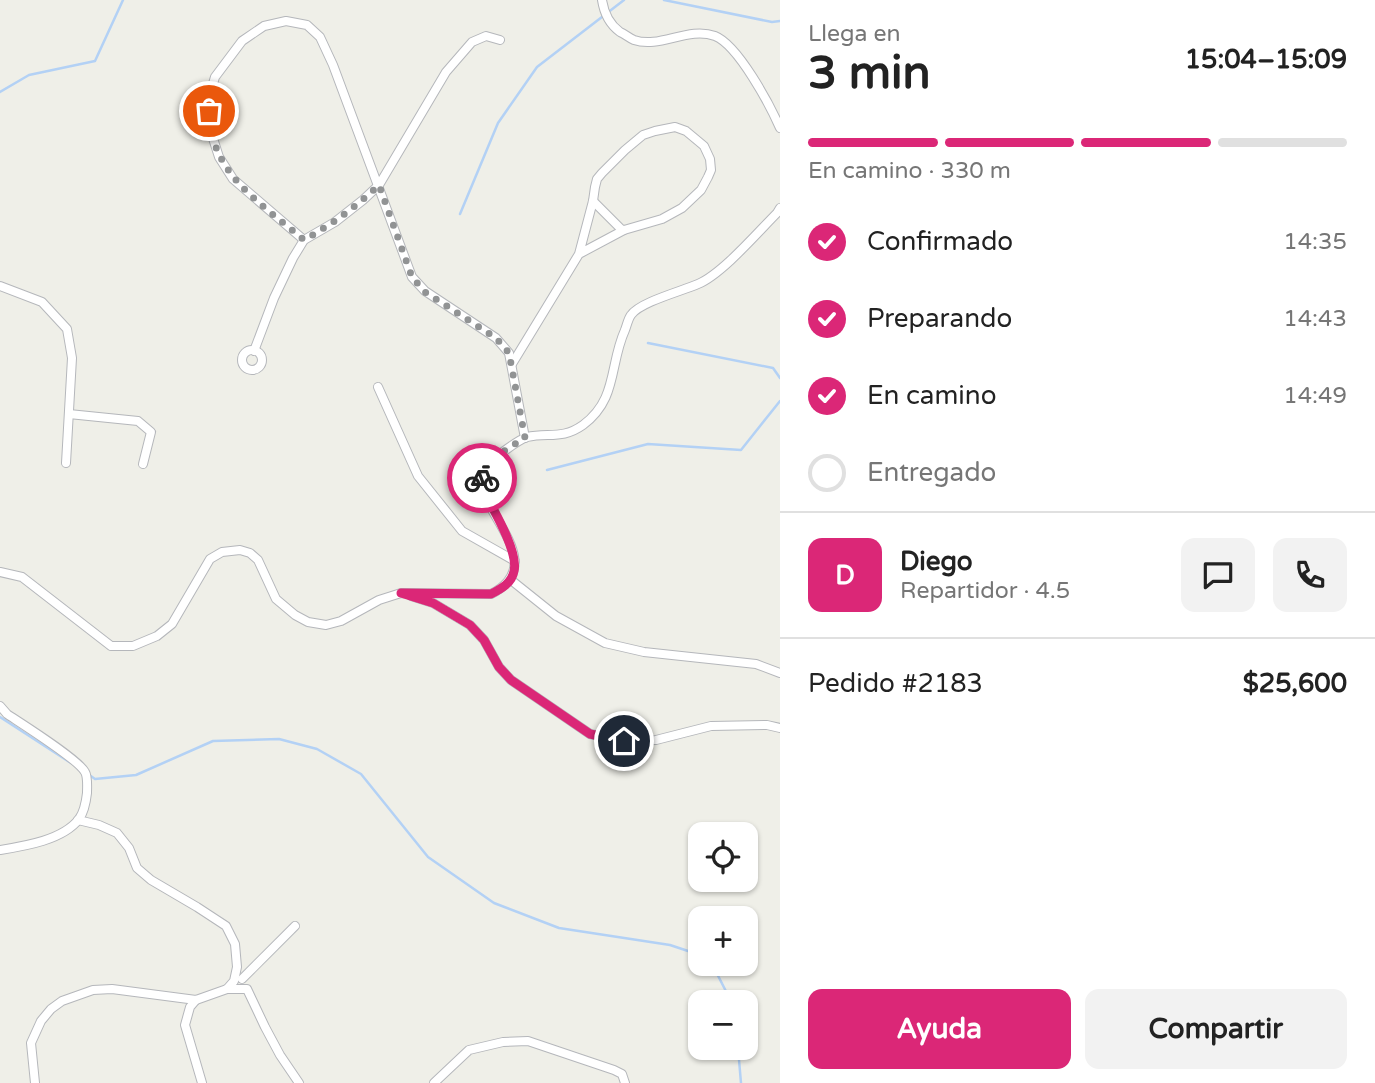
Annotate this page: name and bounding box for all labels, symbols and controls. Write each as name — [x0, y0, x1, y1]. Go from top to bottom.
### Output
text: Llega en — [808, 20, 900, 48]
text: 15:04–15:09 — [1185, 44, 1347, 75]
text: 3 min — [808, 46, 931, 101]
pin — [179, 81, 239, 141]
icon: bag — [190, 92, 228, 130]
text: En camino · 330 m — [808, 157, 1011, 185]
icon: check — [808, 223, 846, 261]
text: Confirmado — [867, 226, 1013, 257]
text: 14:35 — [1283, 228, 1347, 256]
icon: check — [808, 300, 846, 338]
text: Preparando — [867, 303, 1012, 334]
text: 14:43 — [1283, 305, 1347, 333]
icon: check — [808, 377, 846, 415]
text: En camino — [867, 380, 996, 411]
text: 14:49 — [1283, 382, 1347, 410]
courier — [447, 443, 517, 513]
text: Entregado — [867, 457, 996, 488]
icon: bike — [463, 459, 501, 497]
button: chat — [1181, 538, 1255, 612]
button: phone — [1273, 538, 1347, 612]
text: Diego — [900, 546, 973, 577]
text: D — [835, 560, 855, 591]
text: Repartidor · 4.5 — [900, 577, 1070, 605]
text: Pedido #2183 — [808, 668, 983, 699]
text: $25,600 — [1243, 668, 1347, 699]
pin — [594, 711, 654, 771]
icon: home — [605, 722, 643, 760]
map controls — [688, 822, 758, 1060]
button: locate — [688, 822, 758, 892]
button: + — [688, 906, 758, 976]
button: Ayuda — [808, 989, 1071, 1069]
button: Compartir — [1085, 989, 1347, 1069]
button: − — [688, 990, 758, 1060]

